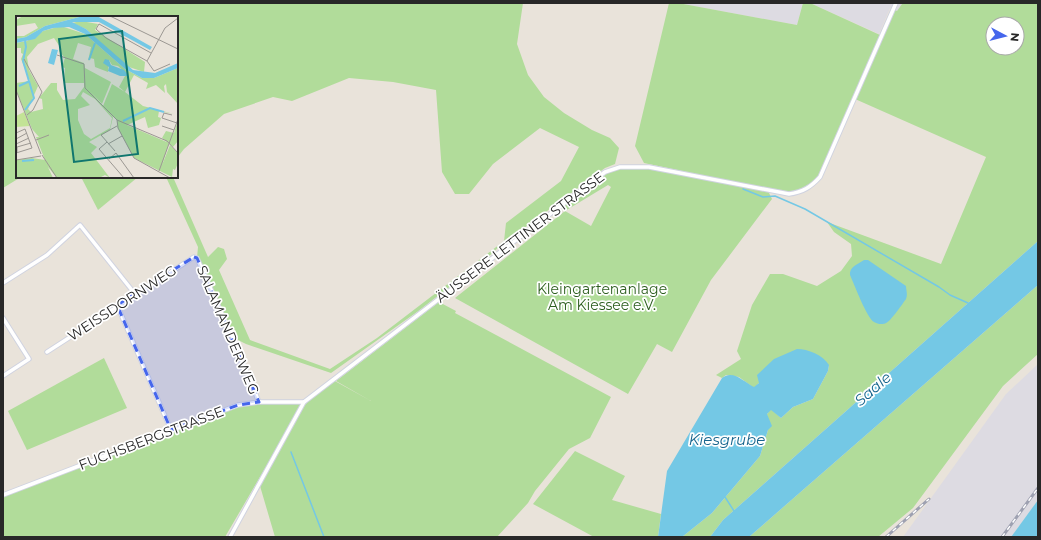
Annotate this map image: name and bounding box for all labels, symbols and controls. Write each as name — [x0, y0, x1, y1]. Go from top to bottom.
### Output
inset map — [16, 16, 178, 178]
north arrow — [985, 16, 1025, 56]
text: N — [1007, 32, 1022, 42]
street label: ÄUSSERE LETTINER STRASSE — [432, 168, 608, 306]
street label: WEISSDORNWEG — [64, 261, 180, 345]
street label: SALAMANDERWEG — [193, 263, 263, 397]
park label: Kleingartenanlage Am Kiessee e.V. — [537, 280, 667, 314]
water label: Saale — [850, 367, 895, 410]
street label: FUCHSBERGSTRASSE — [76, 402, 226, 474]
water label: Kiesgrube — [689, 430, 765, 449]

